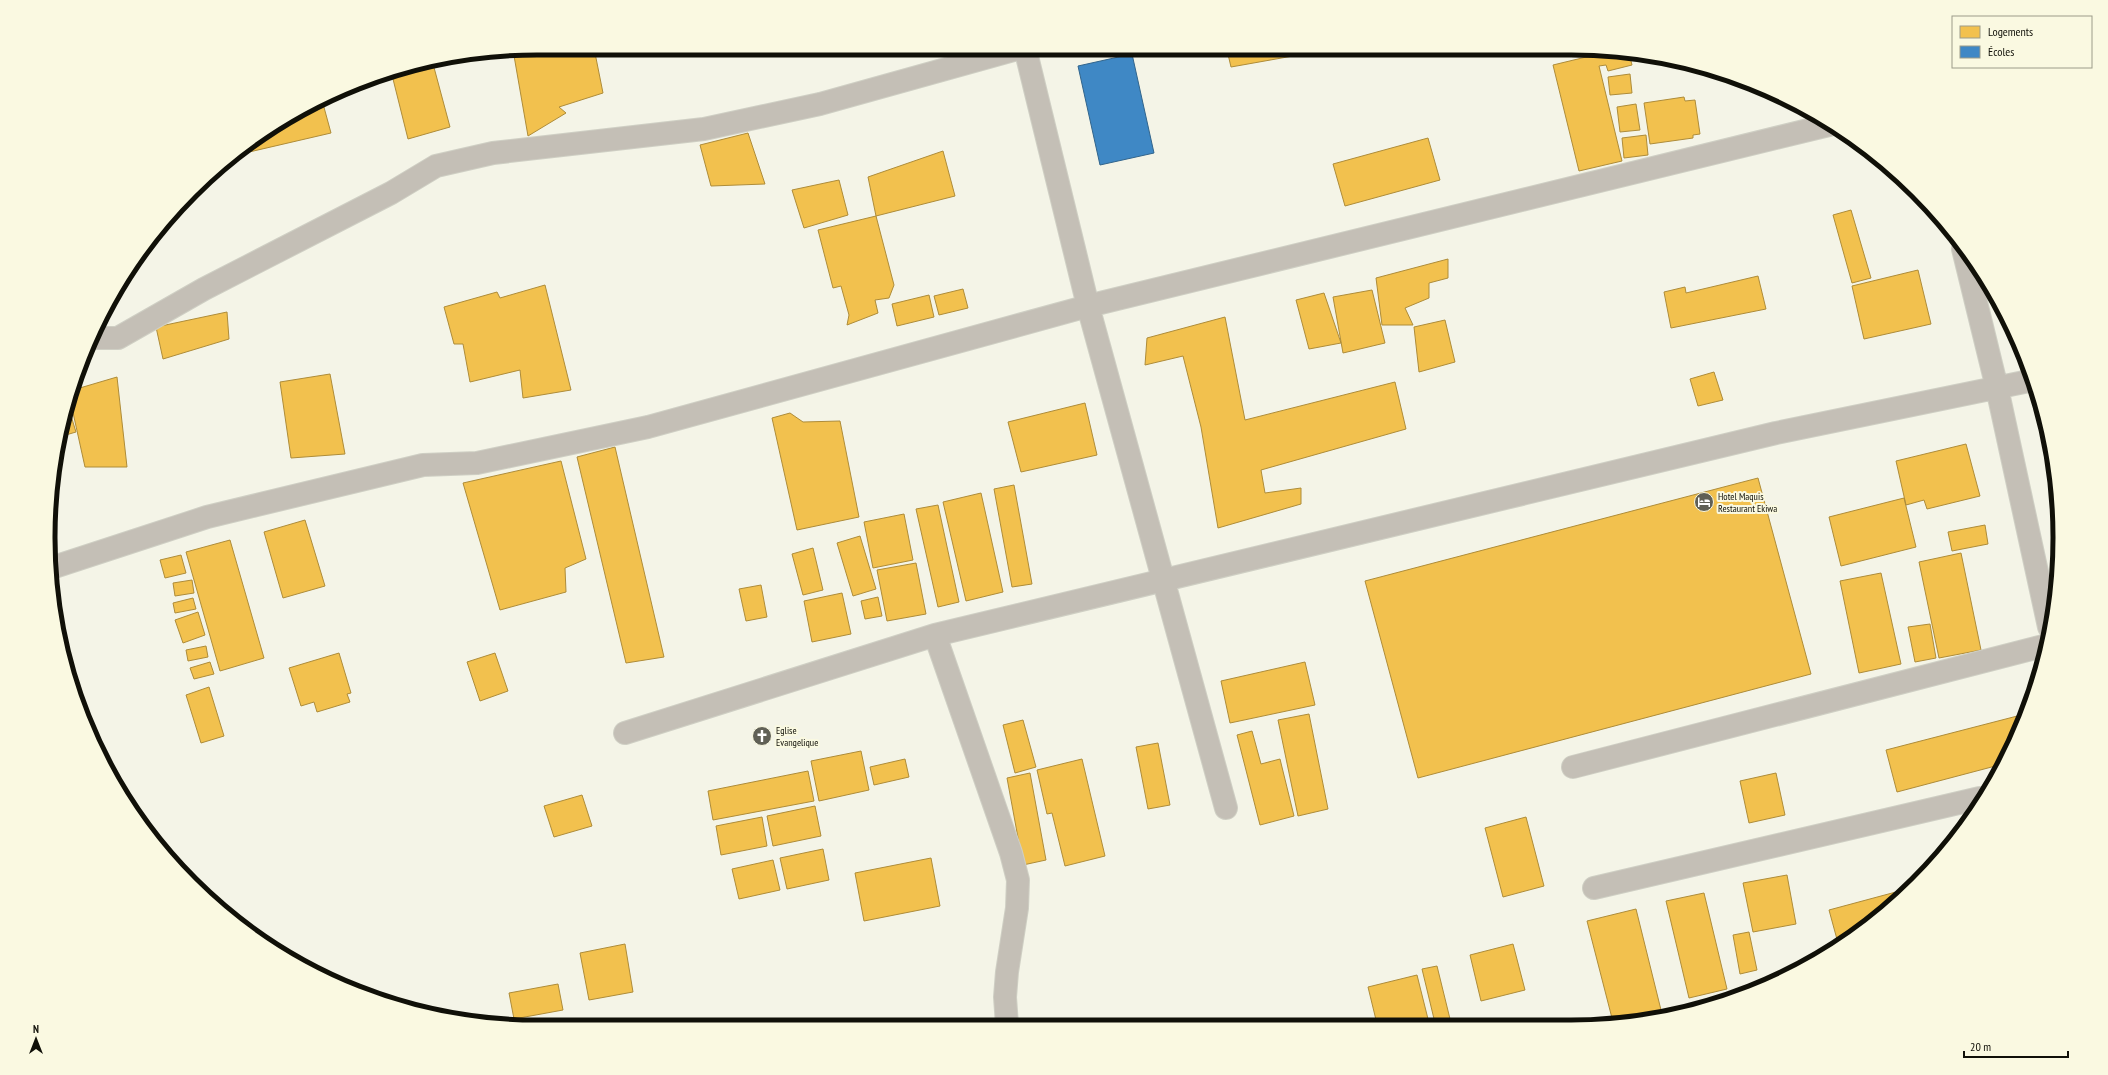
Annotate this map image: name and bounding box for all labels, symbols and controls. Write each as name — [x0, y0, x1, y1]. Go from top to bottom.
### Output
legend — [1952, 16, 2092, 68]
text: Logements — [1988, 24, 2033, 39]
text: Écoles — [1988, 44, 2014, 59]
place label: Hotel Maquis Restaurant Ekiwa — [1718, 490, 1777, 515]
hotel icon: Hotel Maquis Restaurant Ekiwa — [1693, 491, 1715, 513]
place label: Eglise Evangelique — [776, 724, 818, 749]
church icon: Eglise Evangelique — [751, 725, 773, 747]
north arrow — [16, 1019, 56, 1059]
text: N — [33, 1022, 39, 1036]
scale bar — [1964, 1033, 2068, 1059]
text: 20 m — [1970, 1039, 1991, 1054]

